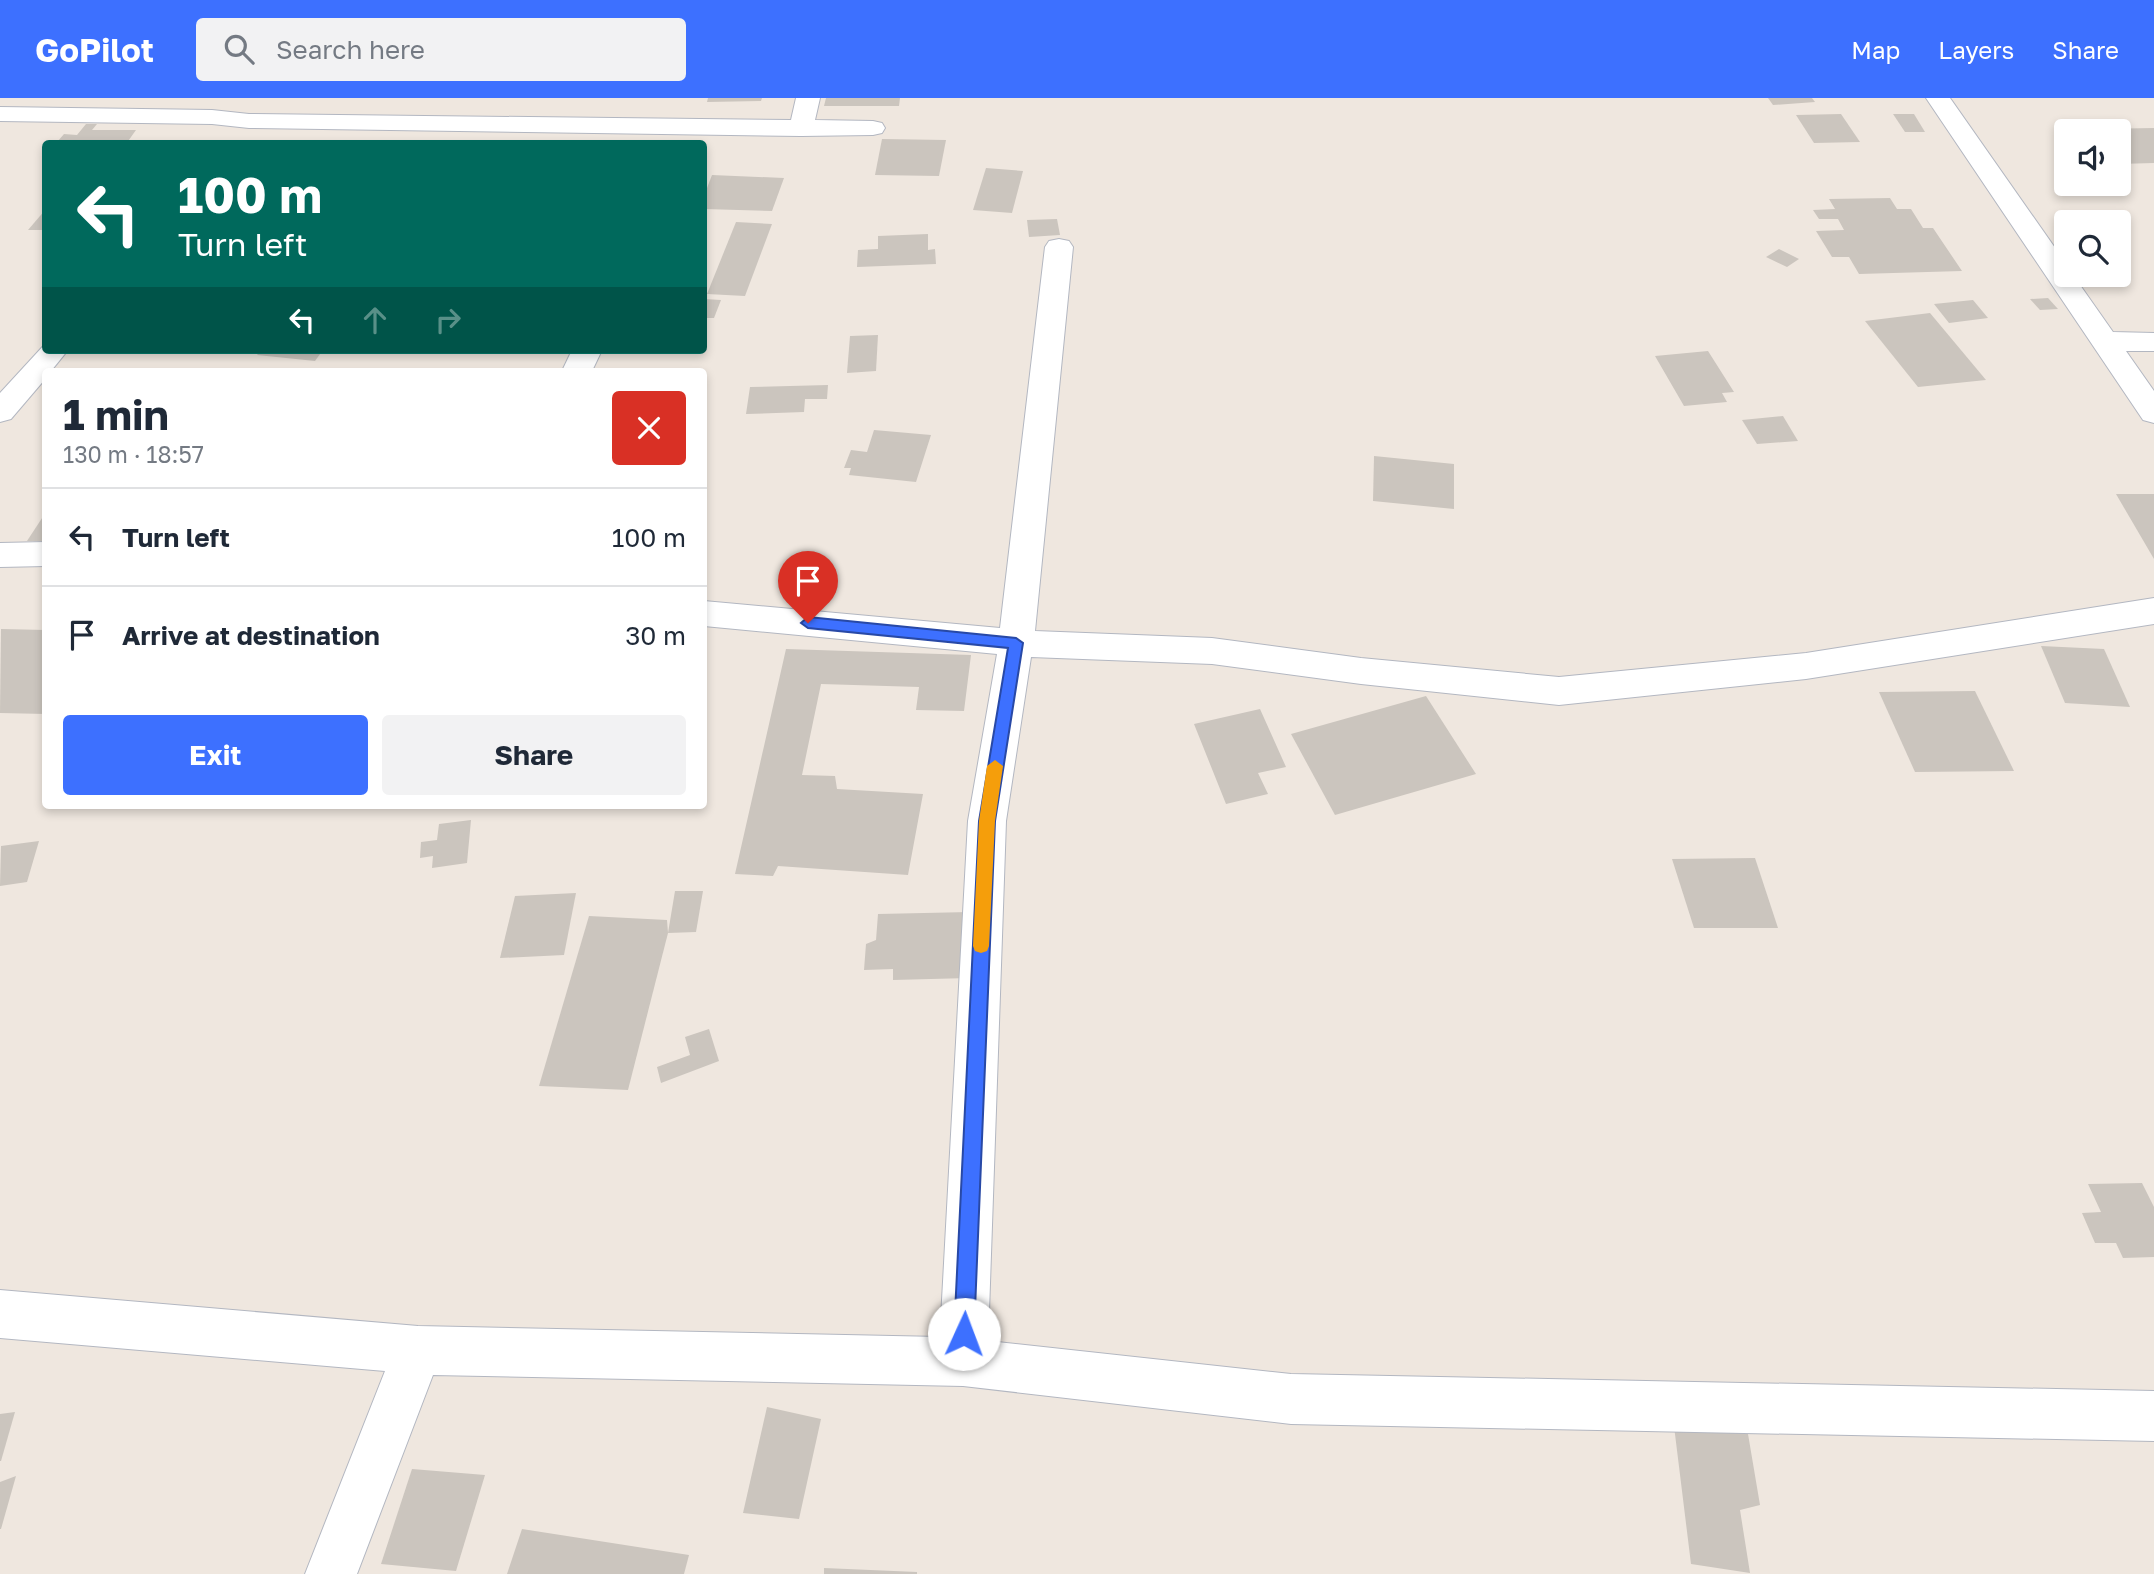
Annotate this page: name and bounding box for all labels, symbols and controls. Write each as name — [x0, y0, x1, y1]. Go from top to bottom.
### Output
search box — [196, 18, 686, 81]
text: GoPilot — [35, 30, 154, 69]
icon: search — [220, 30, 258, 68]
text: Search here — [276, 34, 425, 65]
text: Map — [1851, 35, 1900, 64]
text: Layers — [1938, 35, 2014, 64]
text: Share — [2052, 35, 2119, 64]
map controls — [2054, 119, 2131, 287]
button: sound — [2054, 119, 2131, 196]
text: 100 m — [178, 165, 322, 224]
icon: left — [63, 168, 154, 259]
button: search — [2054, 210, 2131, 287]
text: Turn left — [178, 225, 307, 263]
icon: left — [283, 301, 321, 339]
icon: ahead — [356, 301, 394, 339]
icon: right — [429, 301, 467, 339]
text: 1 min — [63, 389, 169, 439]
button: close — [612, 391, 686, 465]
text: 130 m · 18:57 — [63, 440, 204, 468]
icon: left — [63, 518, 101, 556]
text: Turn left — [122, 522, 230, 553]
text: 100 m — [612, 522, 686, 553]
pin — [778, 551, 838, 623]
icon: arrive — [789, 562, 827, 600]
icon: arrive — [63, 616, 101, 654]
text: Arrive at destination — [122, 620, 380, 651]
text: 30 m — [625, 620, 686, 651]
button: Exit — [63, 715, 368, 795]
button: Share — [382, 715, 686, 795]
position arrow — [927, 1297, 1001, 1371]

